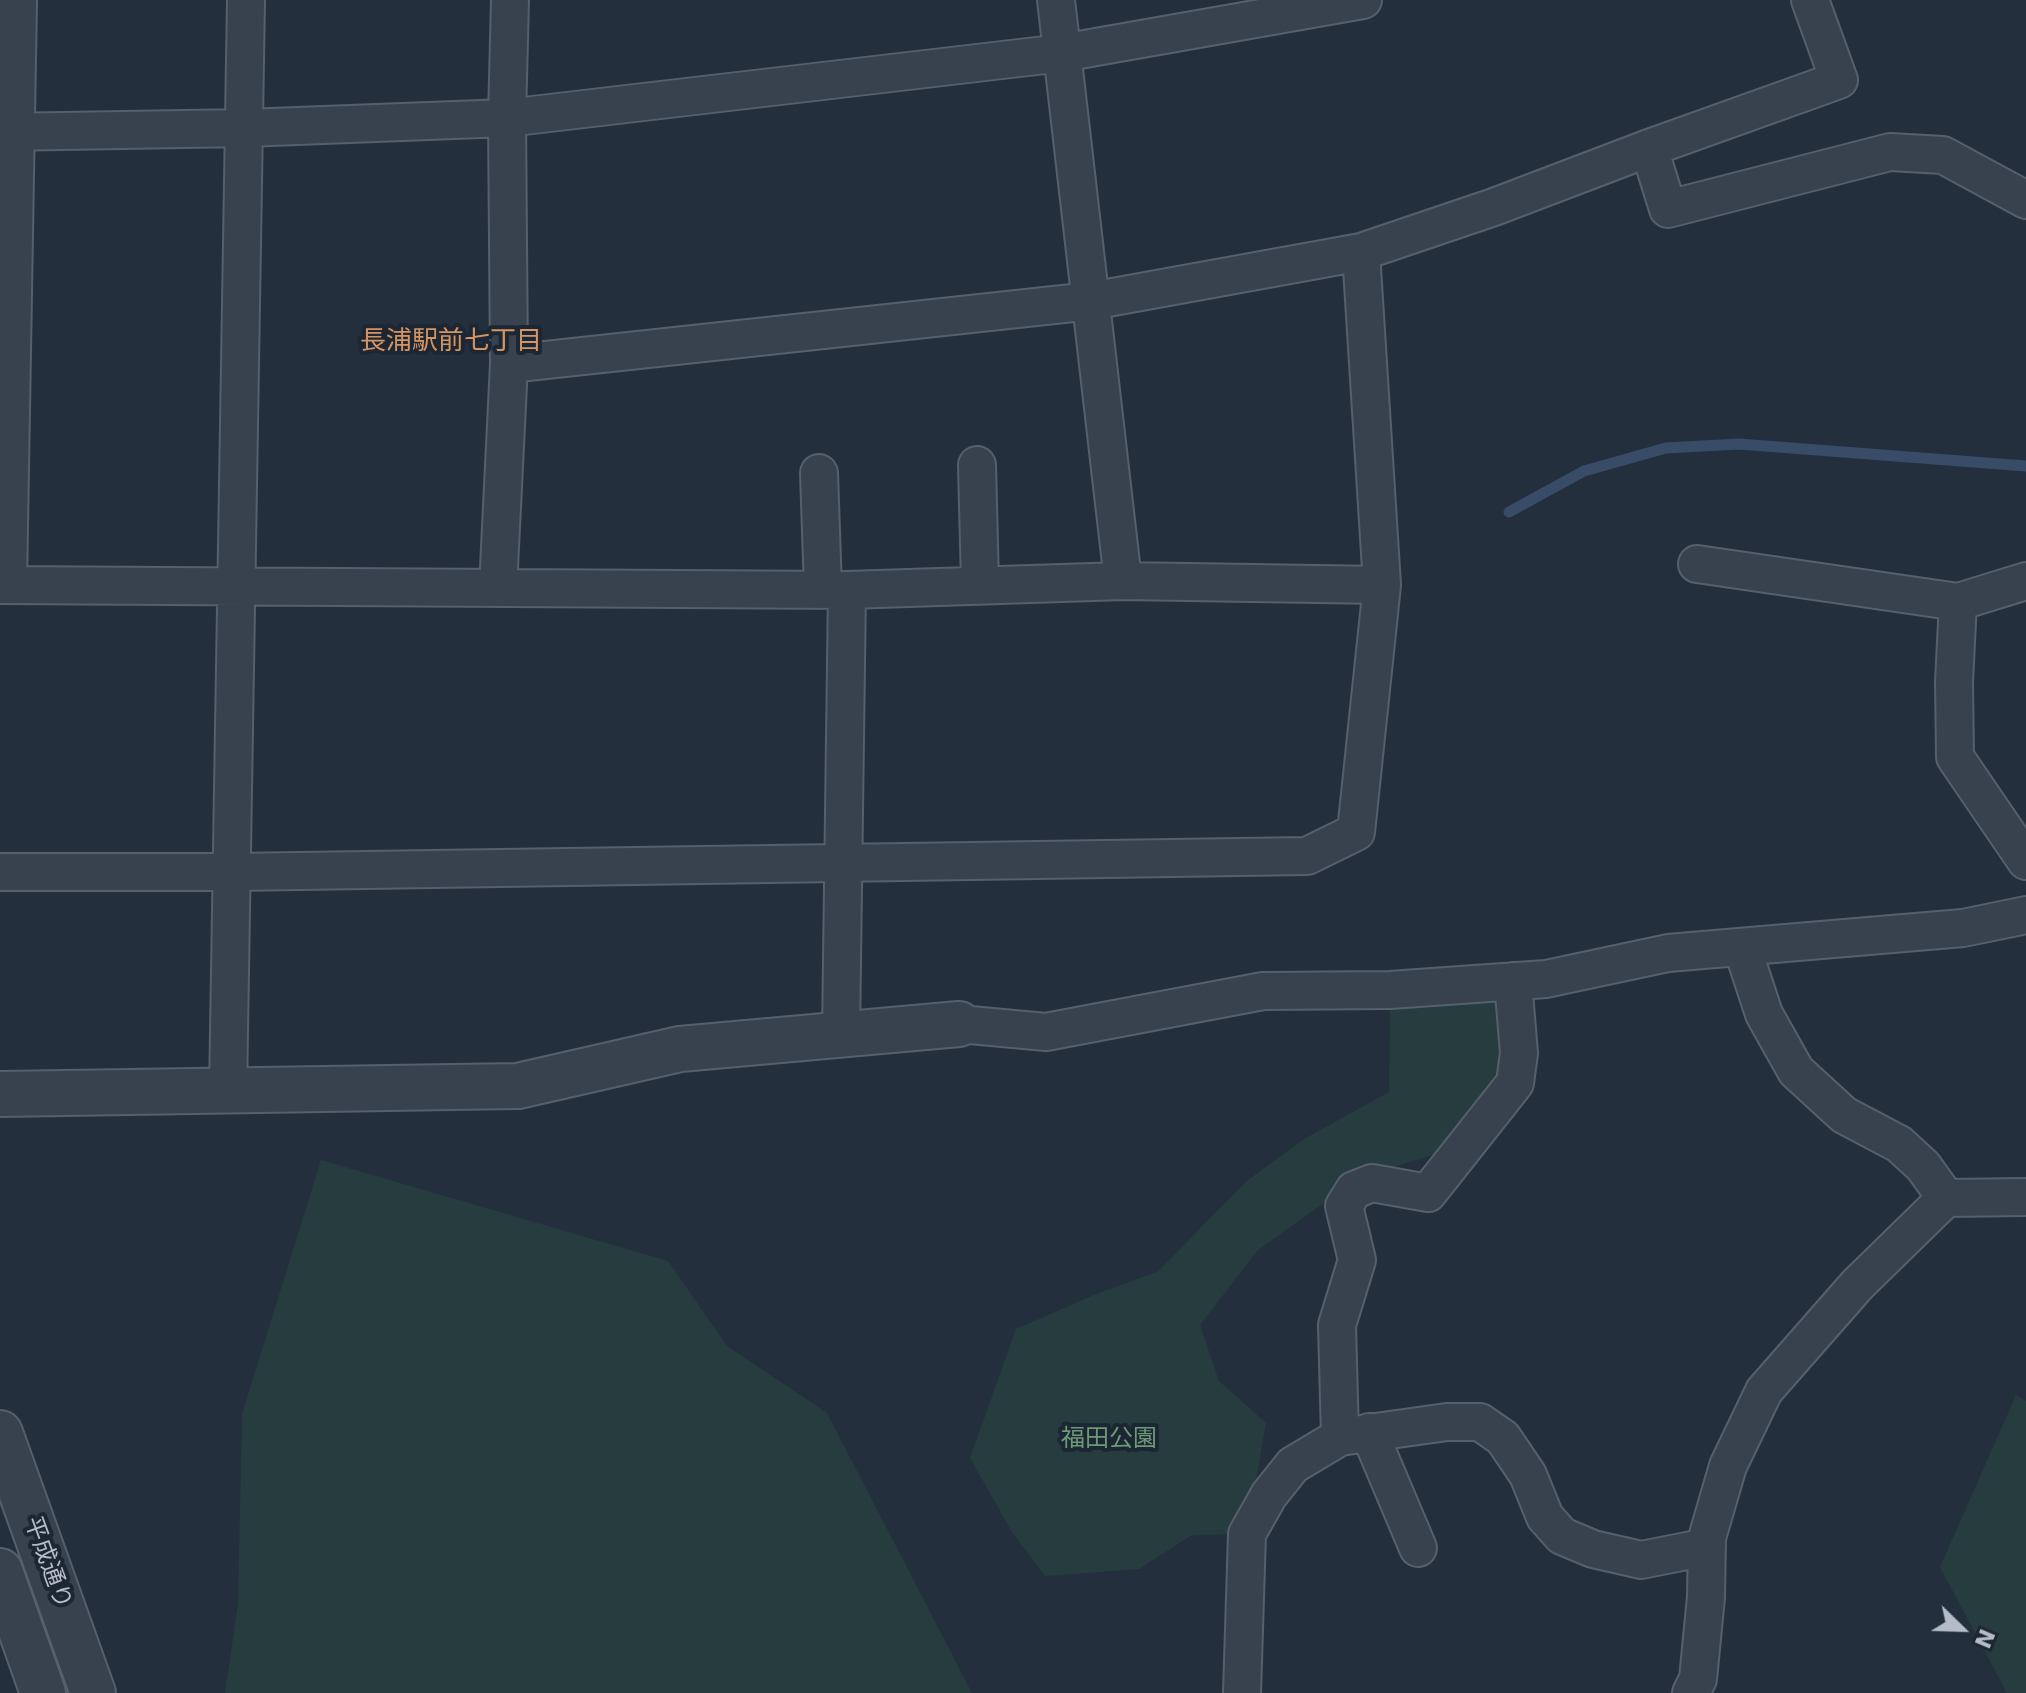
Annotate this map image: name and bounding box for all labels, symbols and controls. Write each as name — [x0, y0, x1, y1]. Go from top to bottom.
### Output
district label: 長浦駅前七丁目 — [360, 326, 542, 358]
park label: 福田公園 — [1061, 1426, 1157, 1454]
street label: 平成通り — [17, 1513, 77, 1613]
north arrow — [1922, 1589, 2002, 1669]
text: N — [1969, 1625, 2000, 1652]

